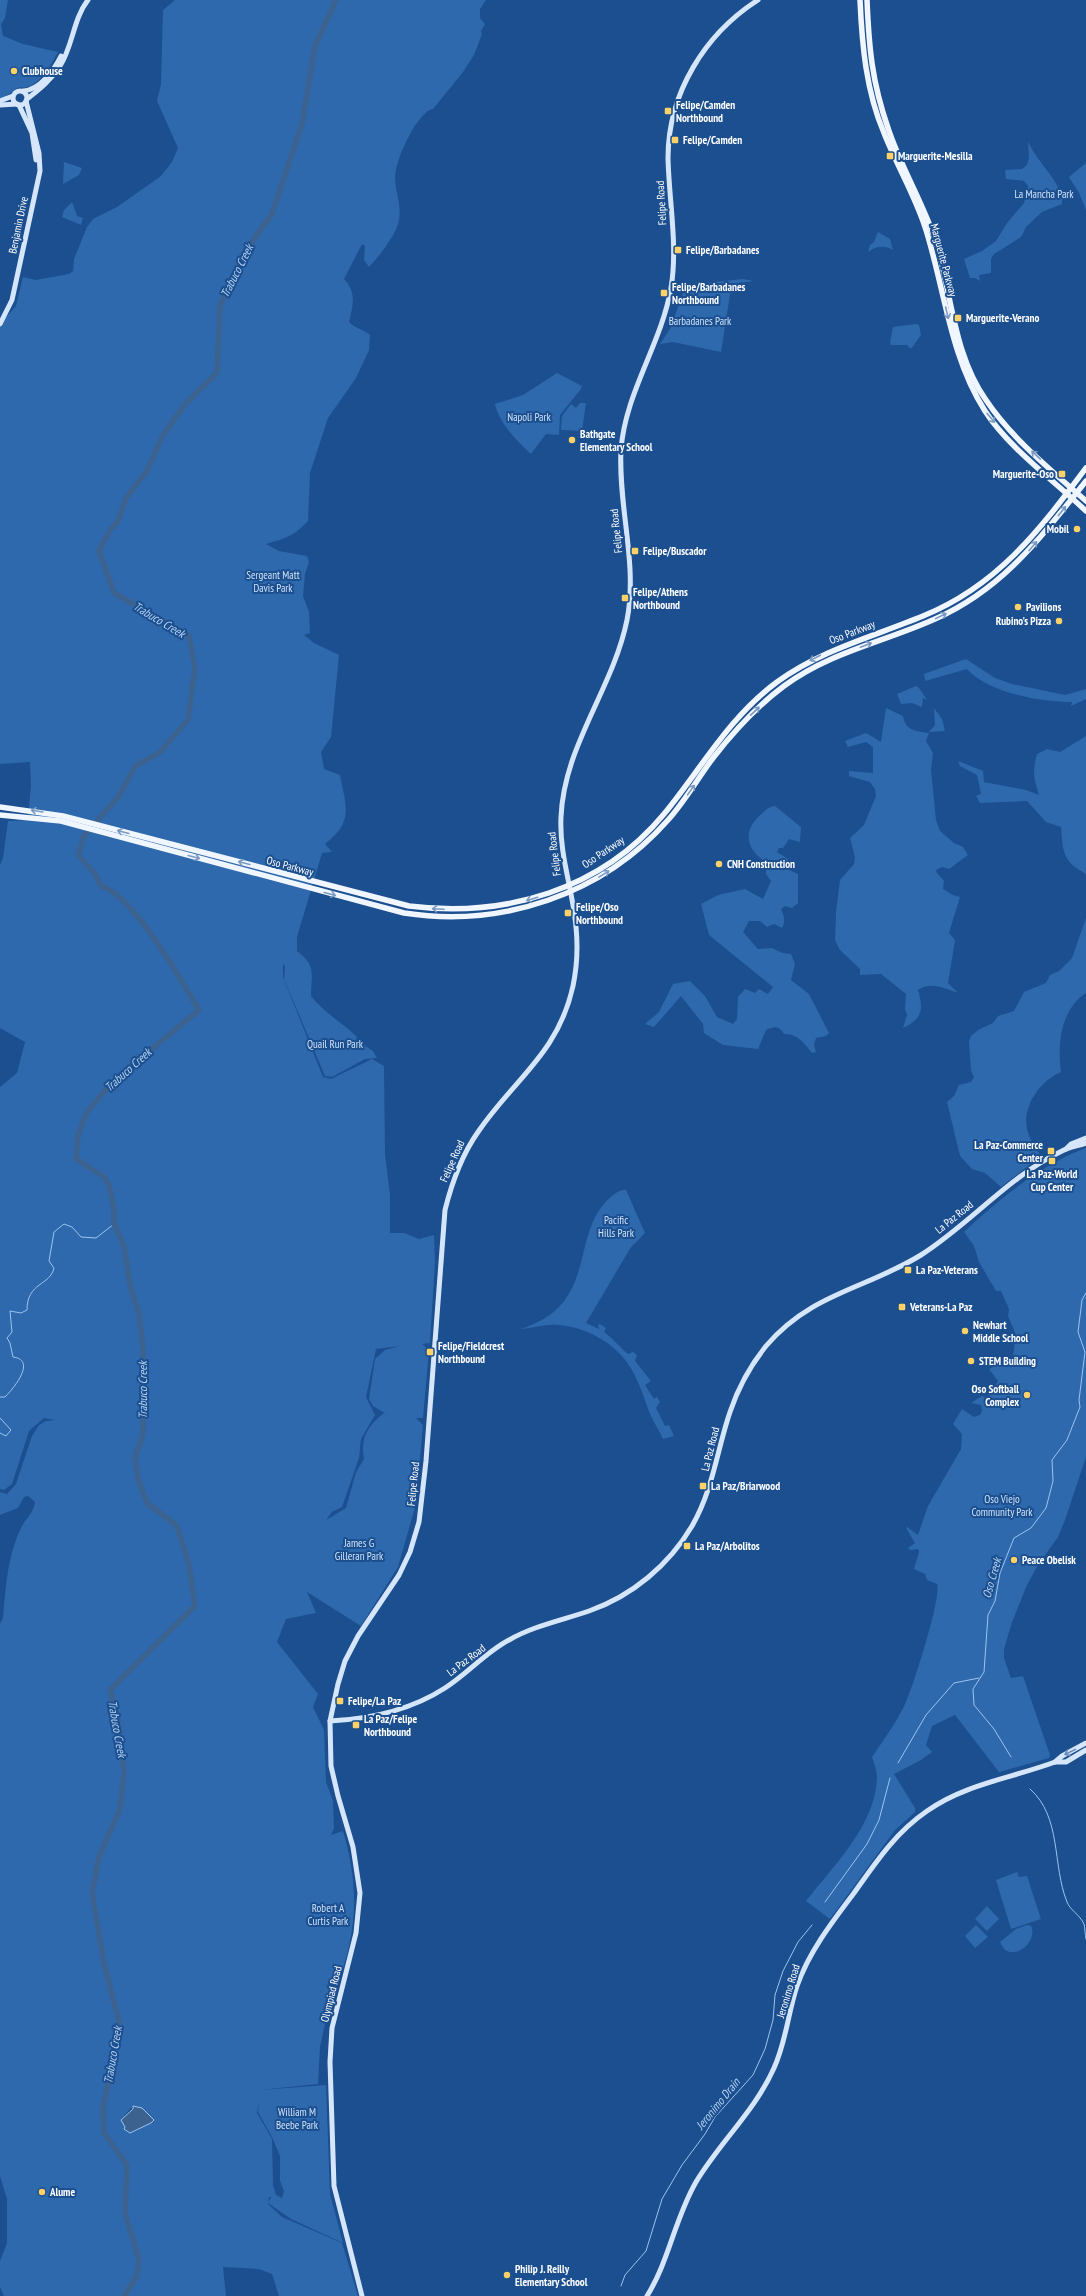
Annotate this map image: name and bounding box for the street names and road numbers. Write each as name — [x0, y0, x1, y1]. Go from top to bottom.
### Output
street label: Felipe Road — [653, 180, 669, 226]
street label: Benjamin Drive — [5, 195, 31, 255]
street label: Marguerite Parkway — [928, 222, 961, 299]
street label: Felipe Road — [607, 508, 625, 554]
street label: Oso Parkway — [827, 617, 878, 647]
street label: Felipe Road — [544, 831, 564, 877]
street label: Oso Parkway — [579, 832, 628, 871]
street label: Oso Parkway — [265, 853, 316, 879]
street label: Felipe Road — [437, 1138, 468, 1184]
street label: La Paz Road — [932, 1197, 976, 1237]
street label: La Paz Road — [698, 1425, 722, 1473]
street label: Felipe Road — [404, 1461, 422, 1507]
street label: La Paz Road — [444, 1641, 488, 1679]
street label: Jeronimo Road — [773, 1962, 803, 2020]
street label: Olympiad Road — [317, 1964, 345, 2024]

